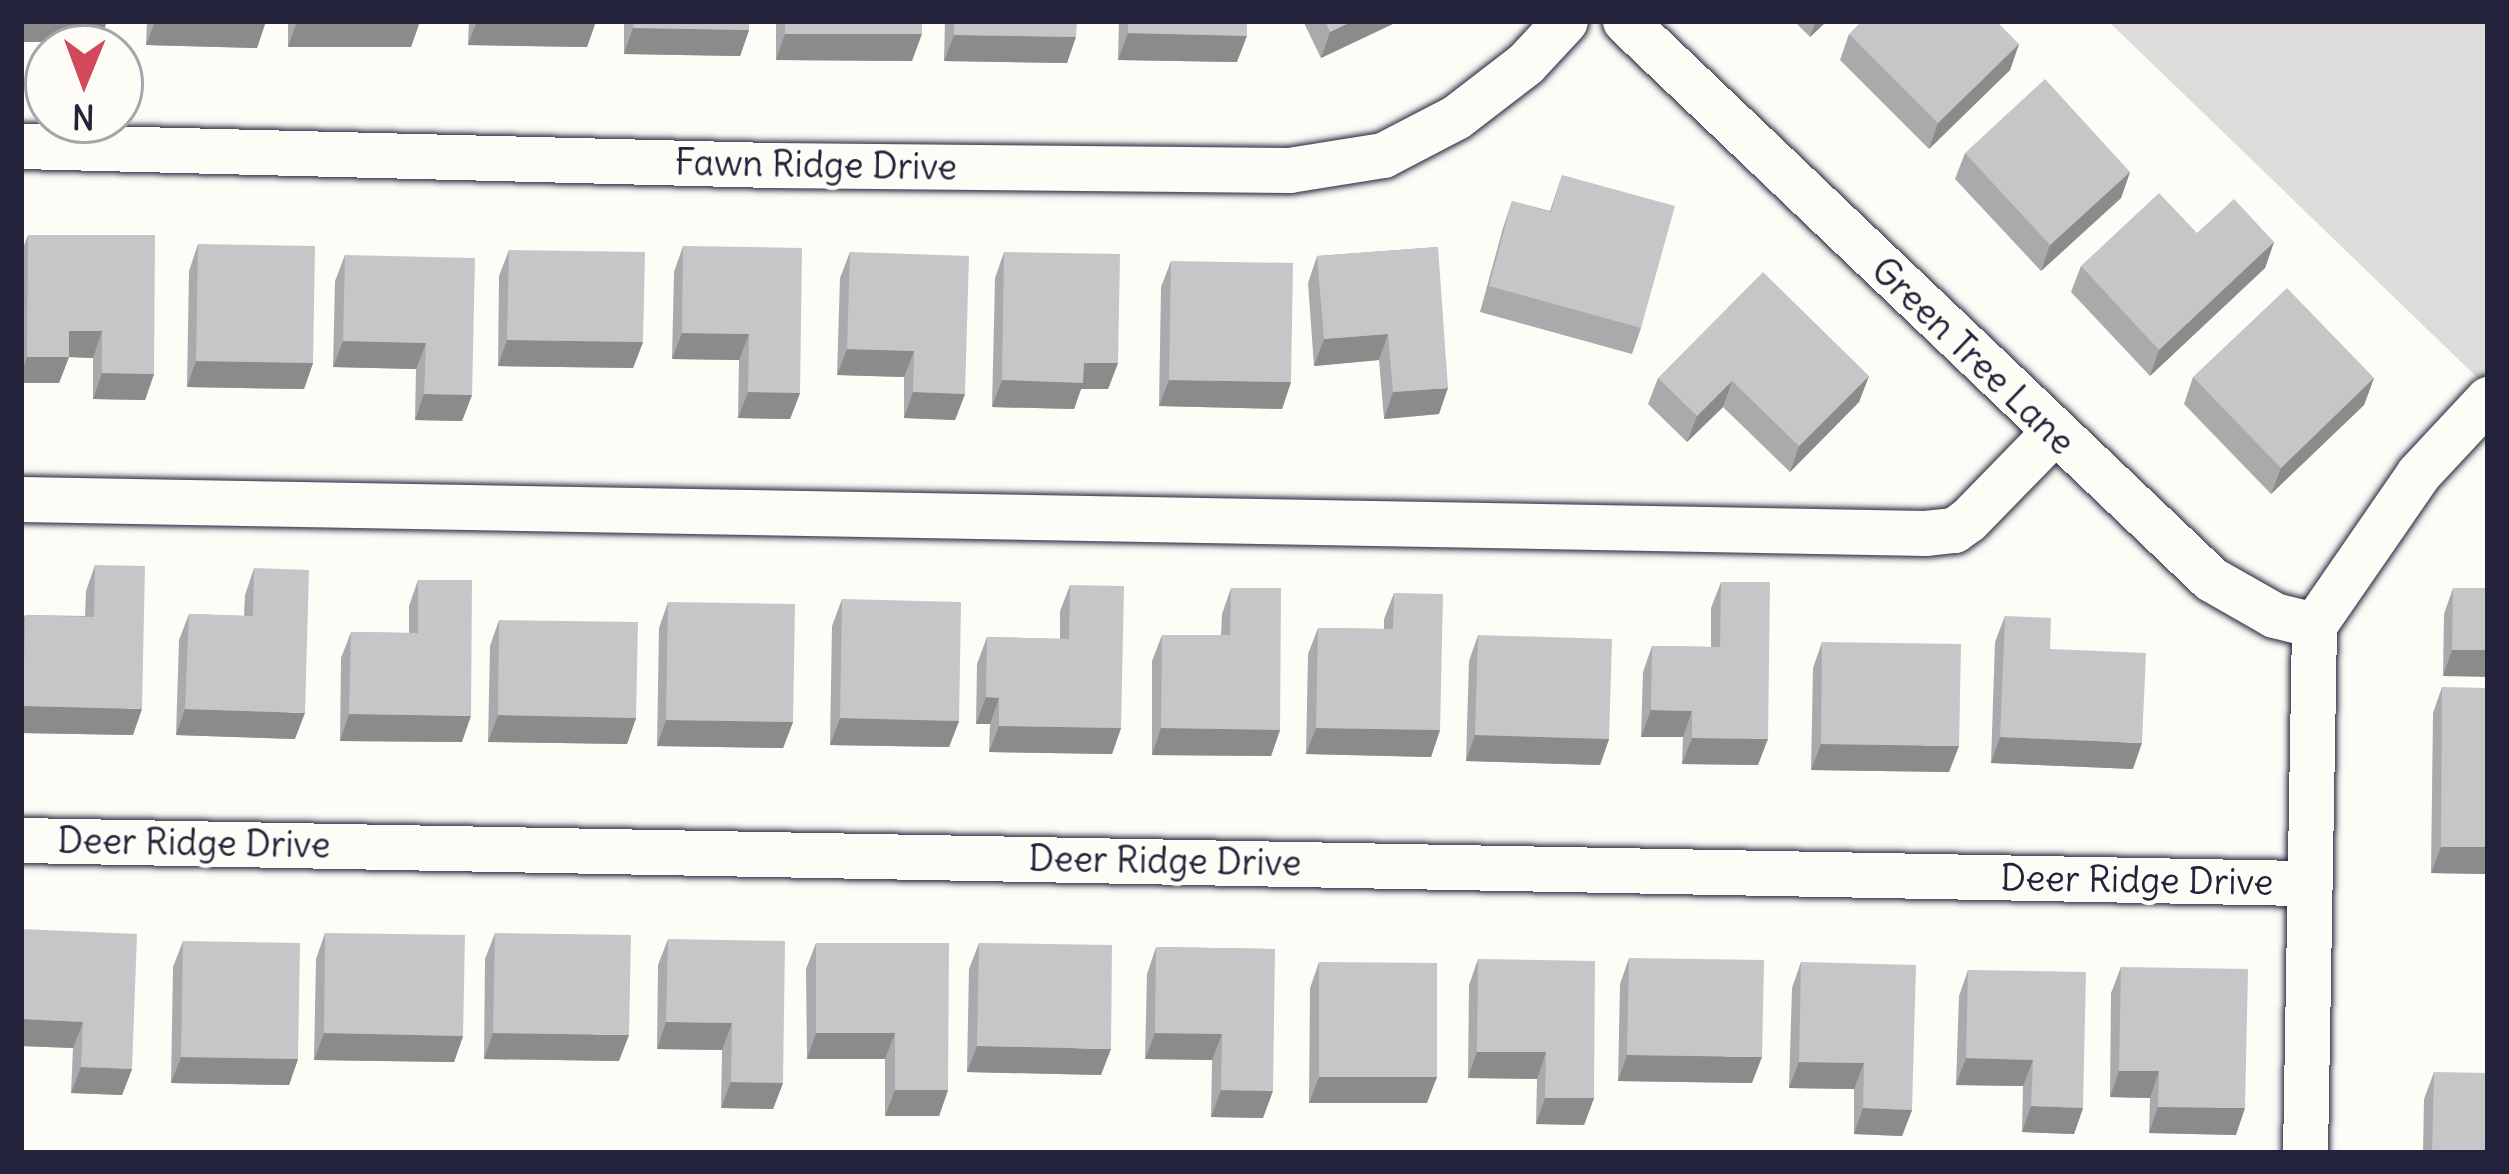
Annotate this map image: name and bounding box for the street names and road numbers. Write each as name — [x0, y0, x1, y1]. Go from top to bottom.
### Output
street label: Fawn Ridge Drive — [675, 141, 957, 189]
street label: Green Tree Lane — [1863, 248, 2083, 464]
street label: Deer Ridge Drive — [57, 819, 331, 867]
street label: Deer Ridge Drive — [1028, 837, 1302, 885]
street label: Deer Ridge Drive — [2000, 856, 2274, 904]

